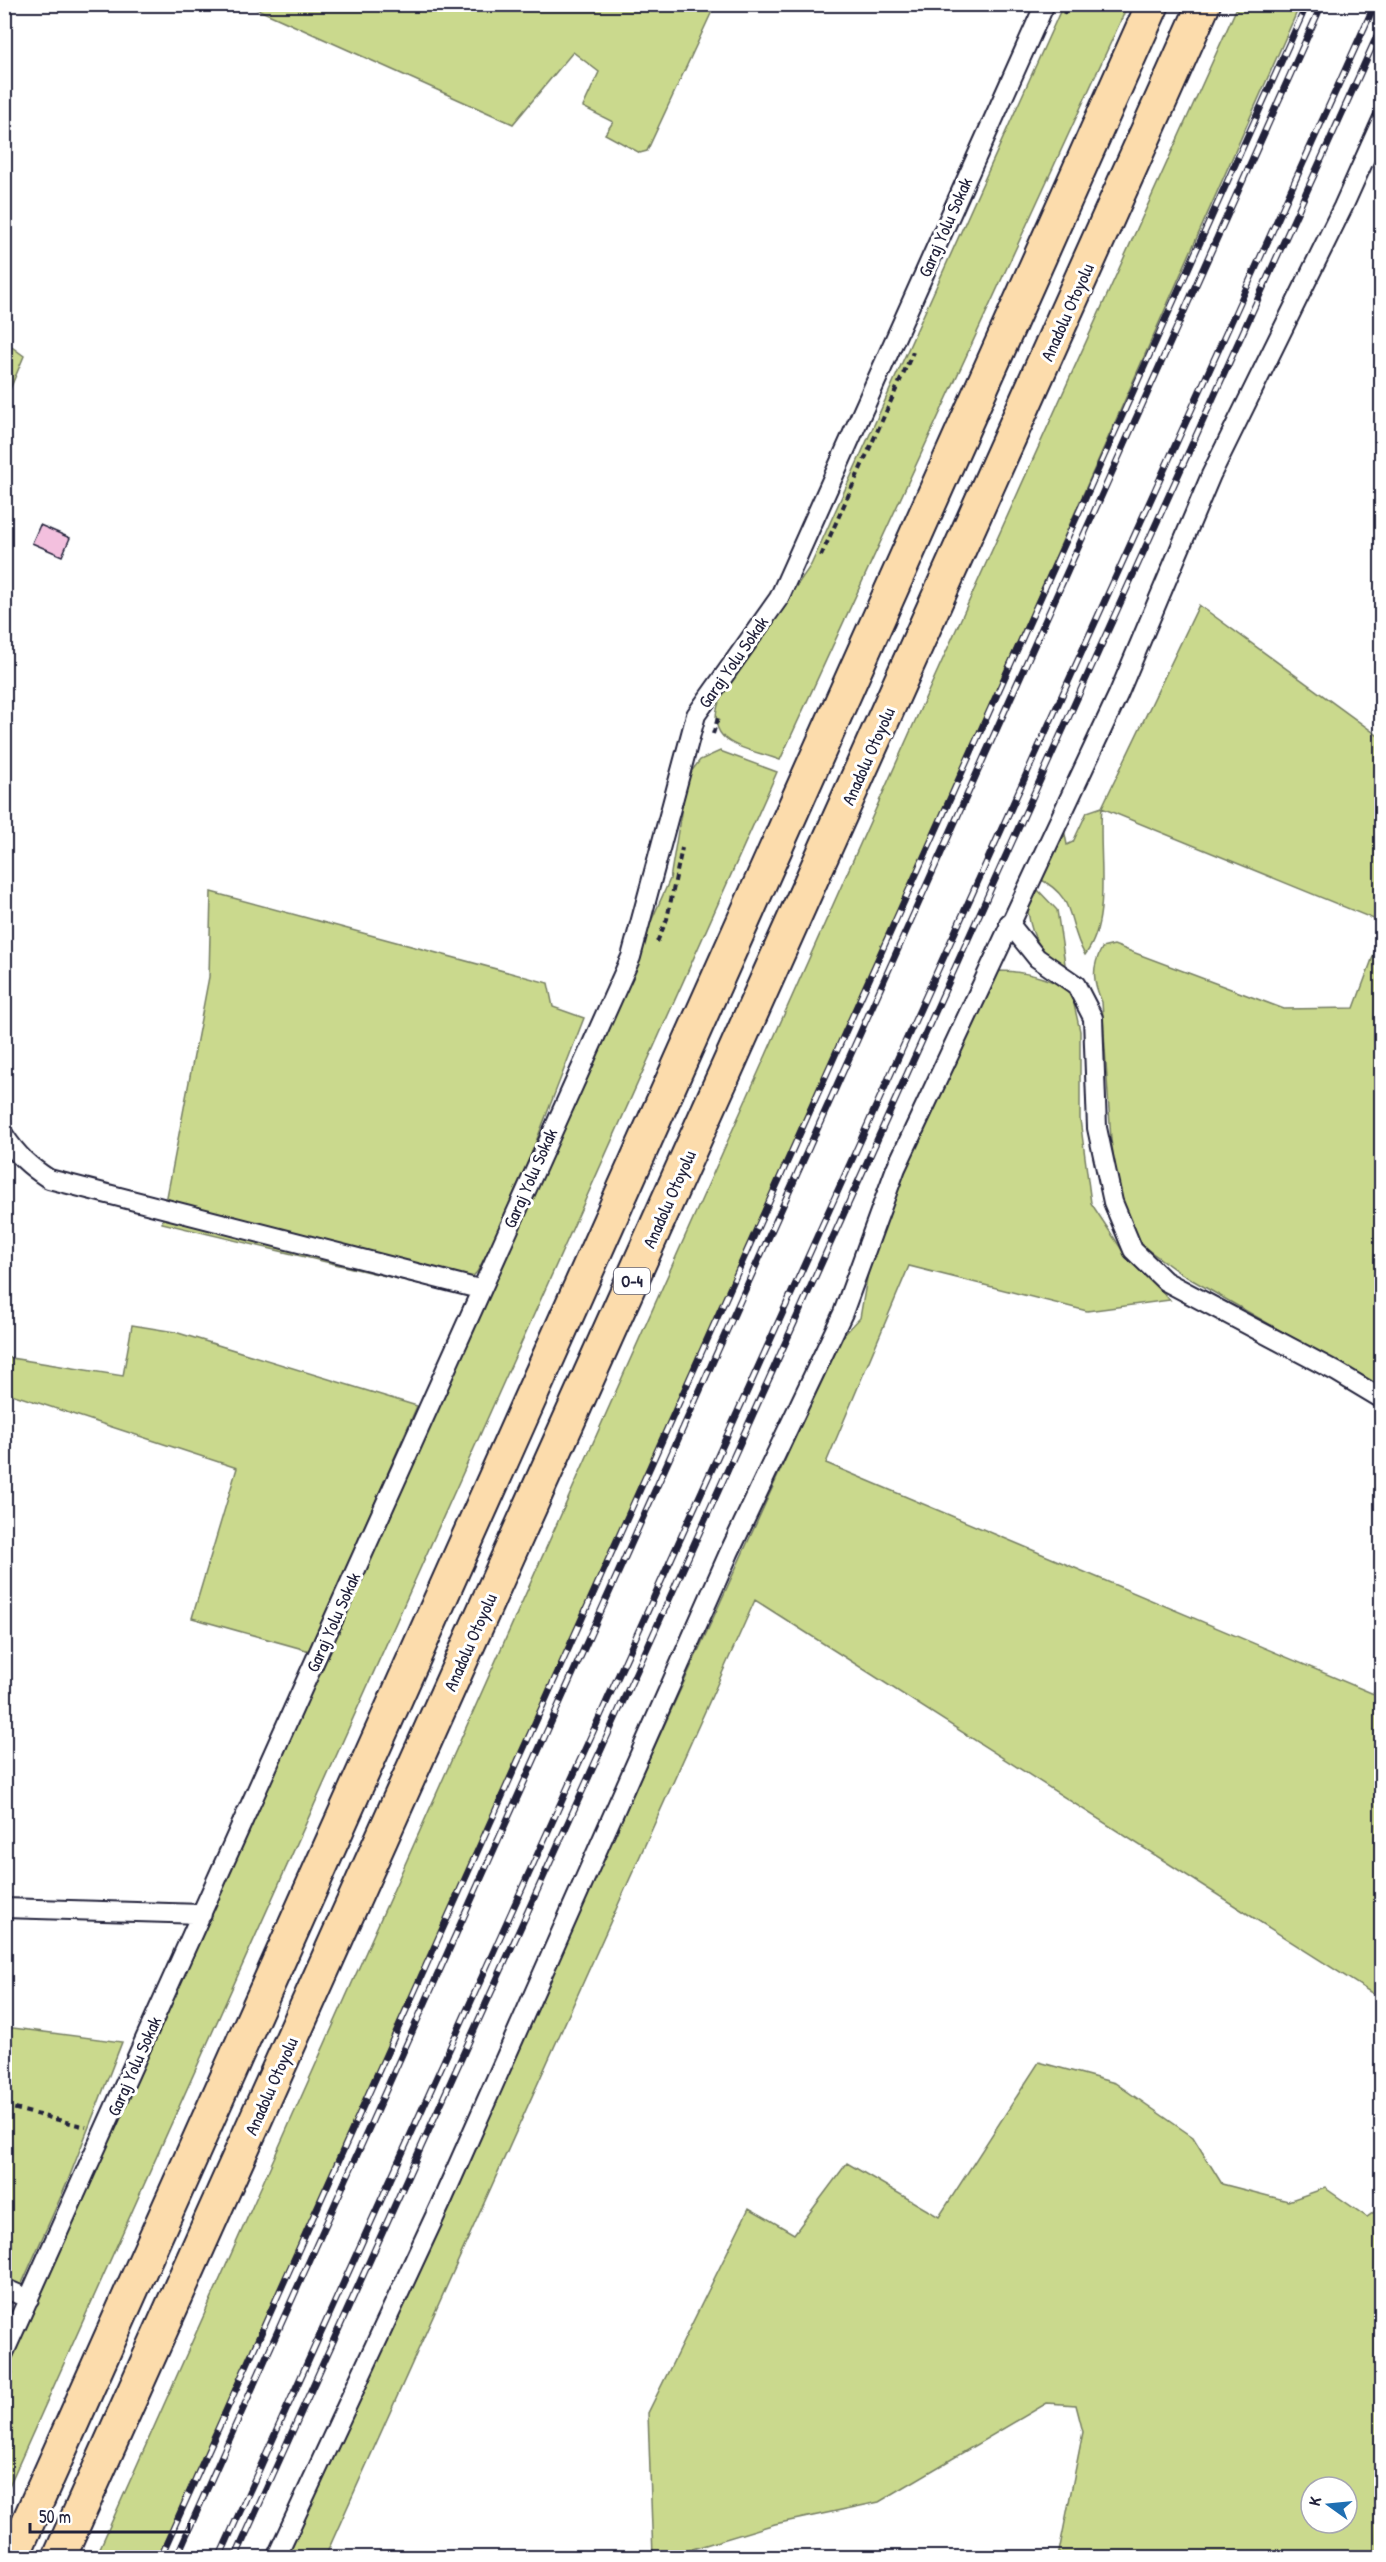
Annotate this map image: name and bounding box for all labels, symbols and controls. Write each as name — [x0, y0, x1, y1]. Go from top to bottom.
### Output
street label: Garaj Yolu Sokak — [912, 173, 978, 281]
street label: Anadolu Otoyolu — [1034, 259, 1100, 365]
street label: Garaj Yolu Sokak — [692, 611, 774, 713]
street label: Anadolu Otoyolu — [835, 703, 901, 809]
street label: Garaj Yolu Sokak — [497, 1124, 563, 1232]
street label: Anadolu Otoyolu — [636, 1146, 702, 1252]
road number: O-4 — [614, 1268, 650, 1294]
street label: Garaj Yolu Sokak — [300, 1568, 366, 1676]
street label: Anadolu Otoyolu — [437, 1589, 503, 1695]
street label: Garaj Yolu Sokak — [101, 2012, 167, 2120]
street label: Anadolu Otoyolu — [238, 2033, 304, 2139]
north arrow — [1299, 2475, 1359, 2535]
text: K — [1303, 2494, 1326, 2508]
scale bar — [30, 2496, 189, 2534]
text: 50 m — [39, 2504, 71, 2529]

